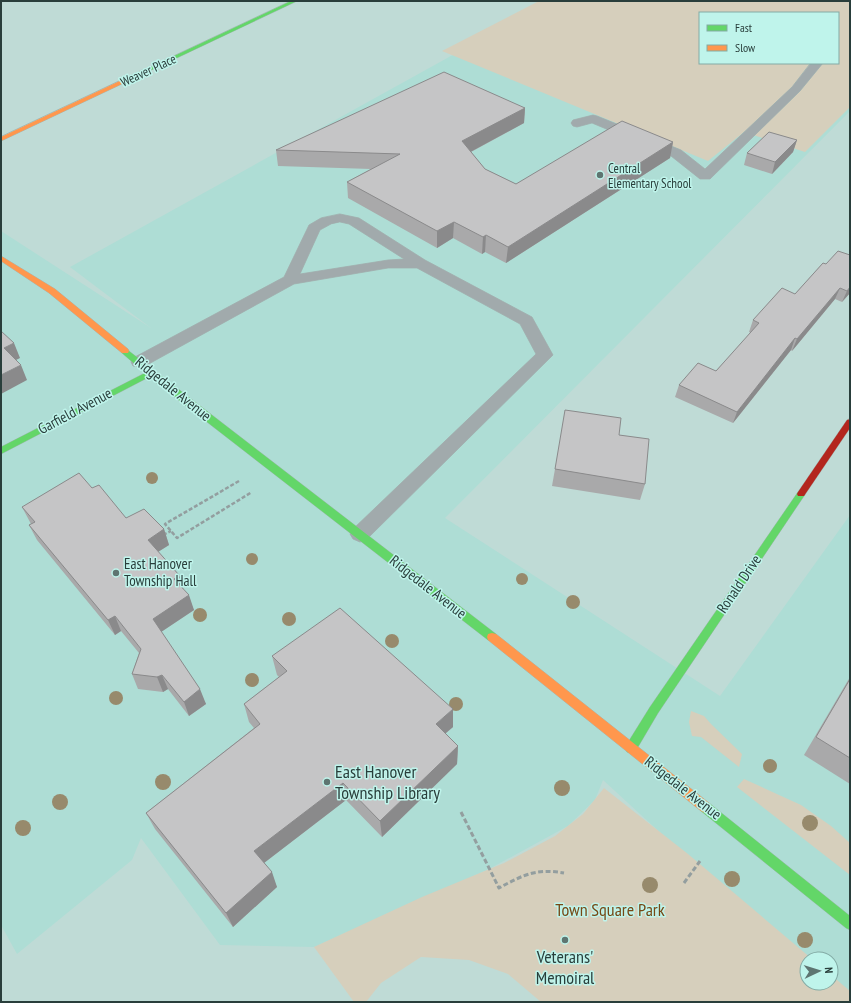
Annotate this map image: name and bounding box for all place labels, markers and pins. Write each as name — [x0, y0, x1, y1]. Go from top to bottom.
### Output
place label: Central Elementary School — [608, 160, 691, 192]
marker: Central Elementary School — [595, 170, 605, 180]
place label: East Hanover Township Hall — [124, 554, 197, 590]
marker: East Hanover Township Hall — [111, 568, 121, 578]
place label: East Hanover Township Library — [335, 760, 440, 804]
marker: East Hanover Township Library — [322, 777, 332, 787]
marker: Veterans' Memoiral — [560, 935, 570, 945]
place label: Veterans' Memoiral — [536, 945, 595, 989]

